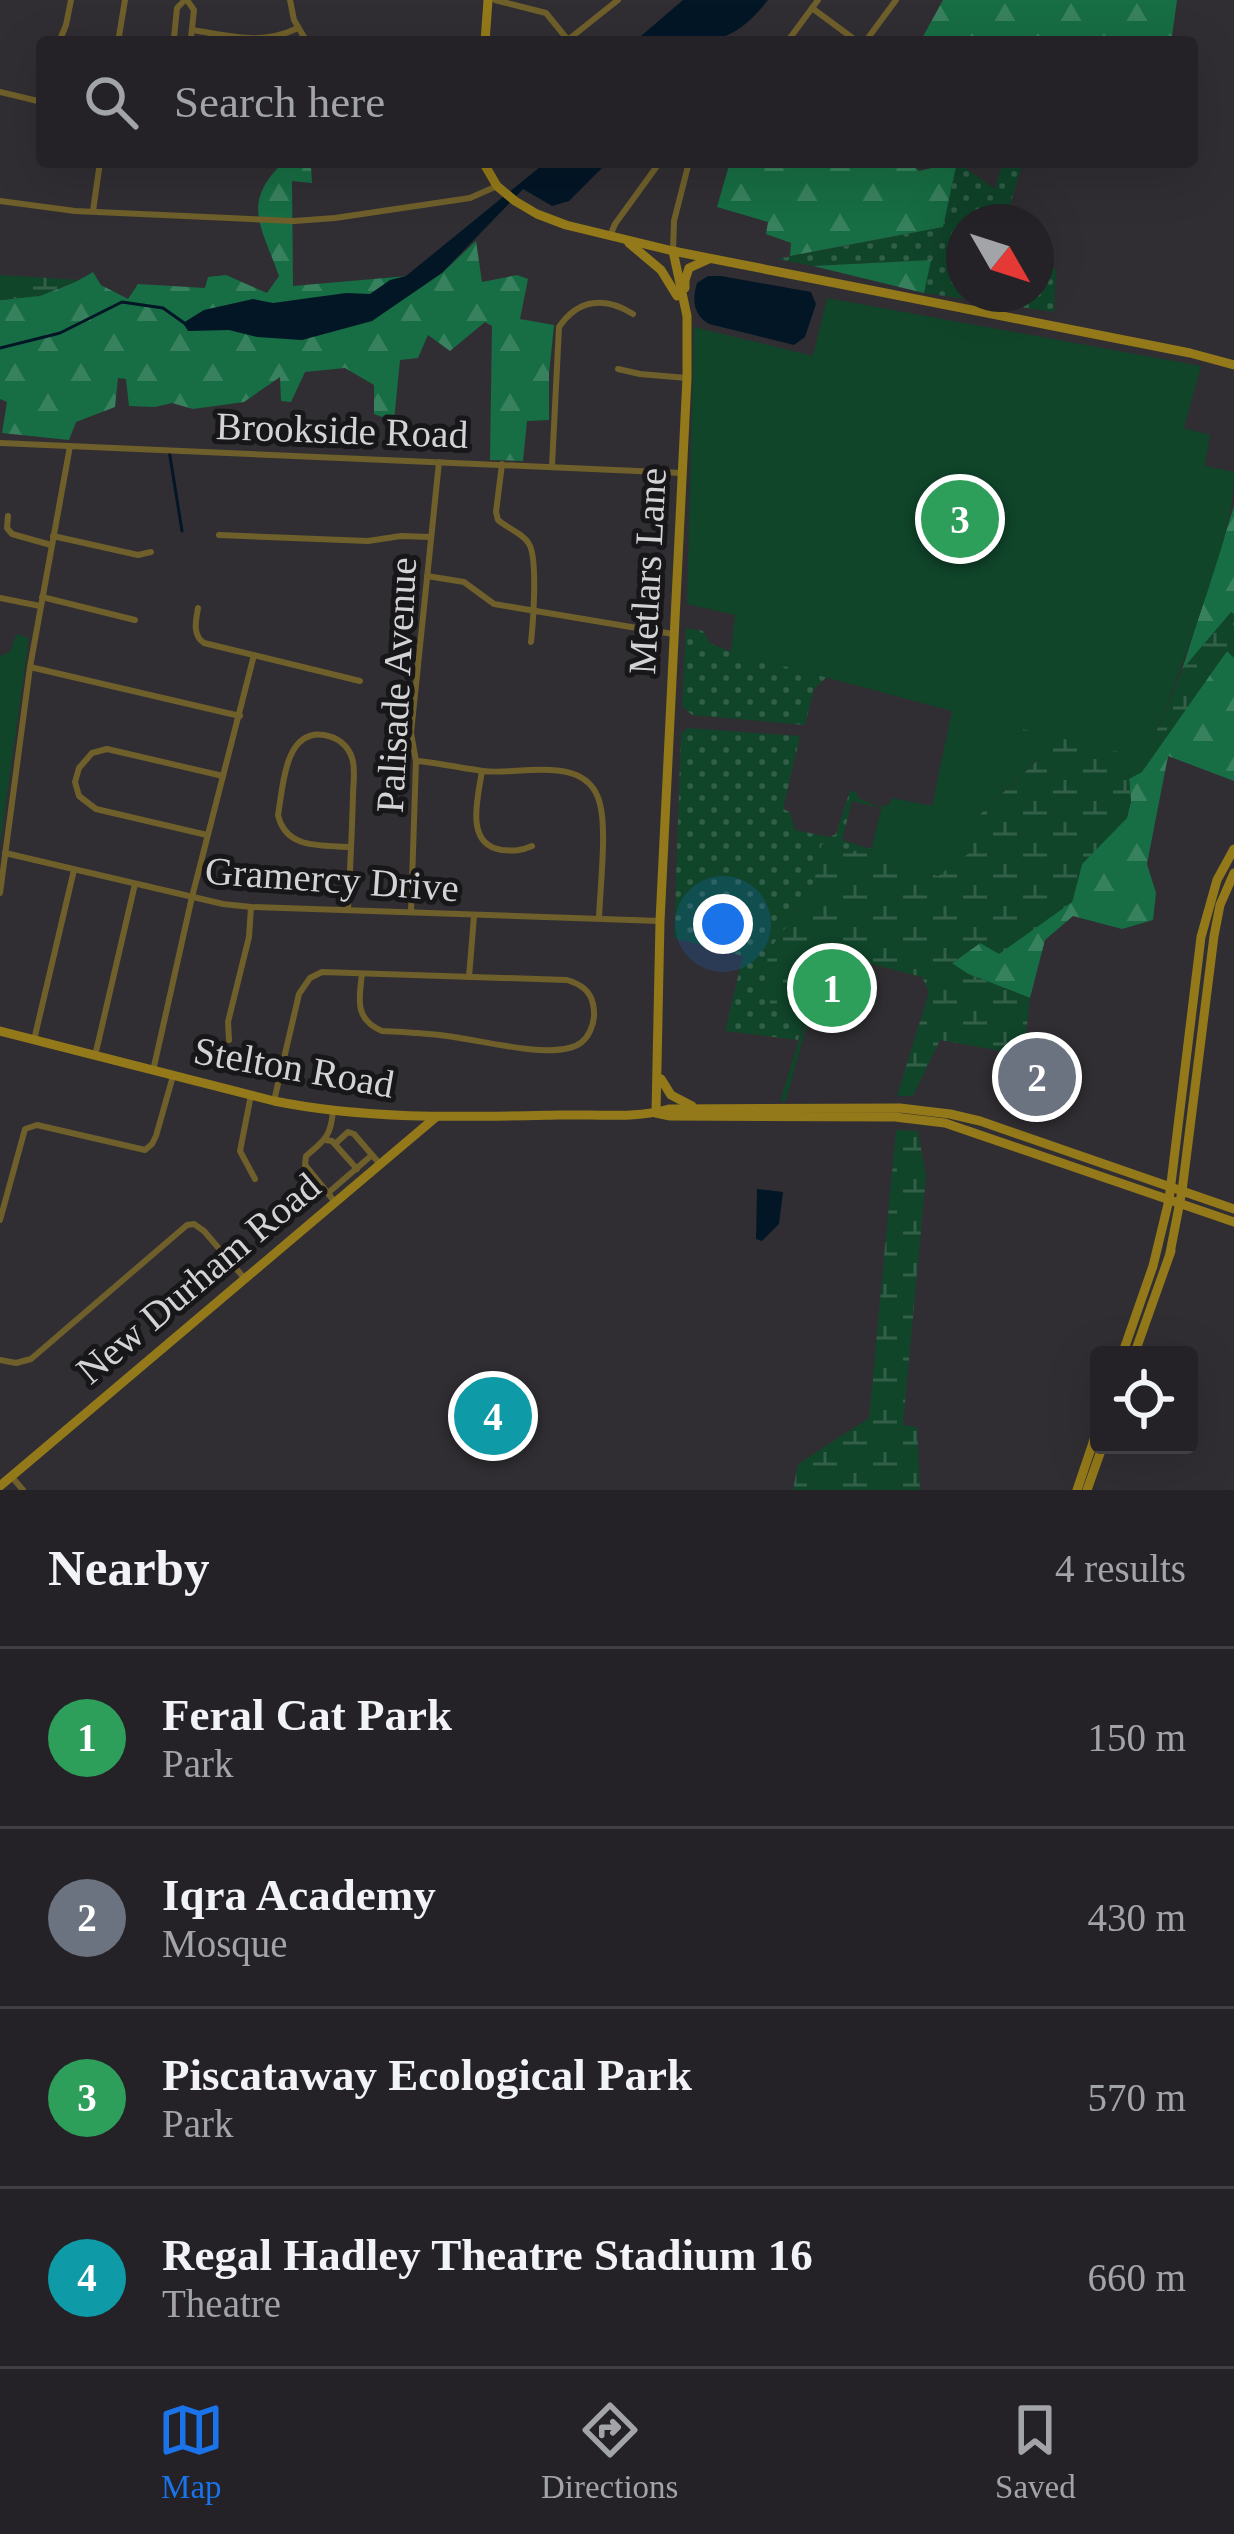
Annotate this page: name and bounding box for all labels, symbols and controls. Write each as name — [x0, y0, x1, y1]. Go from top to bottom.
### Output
search box — [36, 36, 1198, 168]
icon: search — [78, 69, 144, 135]
text: Search here — [174, 77, 385, 127]
north arrow — [946, 204, 1054, 312]
street label: Brookside Road — [215, 404, 469, 456]
street label: Metlars Lane — [620, 467, 674, 675]
pin: 3 — [921, 474, 999, 564]
street label: Palisade Avenue — [368, 556, 424, 814]
street label: Gramercy Drive — [204, 849, 460, 910]
your location — [693, 894, 753, 954]
pin: 1 — [793, 943, 871, 1033]
street label: Stelton Road — [191, 1028, 398, 1106]
pin: 2 — [998, 1032, 1076, 1122]
street label: New Durham Road — [68, 1164, 328, 1392]
map controls — [1090, 1346, 1198, 1454]
button: locate — [1090, 1346, 1198, 1454]
pin: 4 — [454, 1371, 532, 1461]
text: Nearby — [48, 1540, 209, 1596]
text: 4 results — [1055, 1547, 1186, 1590]
text: Feral Cat Park — [162, 1690, 452, 1740]
text: 1 — [77, 1716, 97, 1759]
text: 150 m — [1087, 1716, 1186, 1759]
text: Park — [162, 1742, 234, 1785]
text: Iqra Academy — [162, 1870, 436, 1920]
text: 2 — [77, 1896, 97, 1939]
text: 430 m — [1087, 1896, 1186, 1939]
text: Mosque — [162, 1922, 288, 1965]
text: Piscataway Ecological Park — [162, 2050, 692, 2100]
text: 3 — [77, 2076, 97, 2119]
text: 570 m — [1087, 2076, 1186, 2119]
text: Park — [162, 2102, 234, 2145]
text: Regal Hadley Theatre Stadium 16 — [162, 2230, 813, 2280]
text: 4 — [77, 2256, 97, 2299]
text: 660 m — [1087, 2256, 1186, 2299]
text: Theatre — [162, 2282, 281, 2325]
tab: Map — [158, 2397, 224, 2506]
tab: Directions — [541, 2397, 678, 2506]
tab: Saved — [995, 2397, 1076, 2506]

